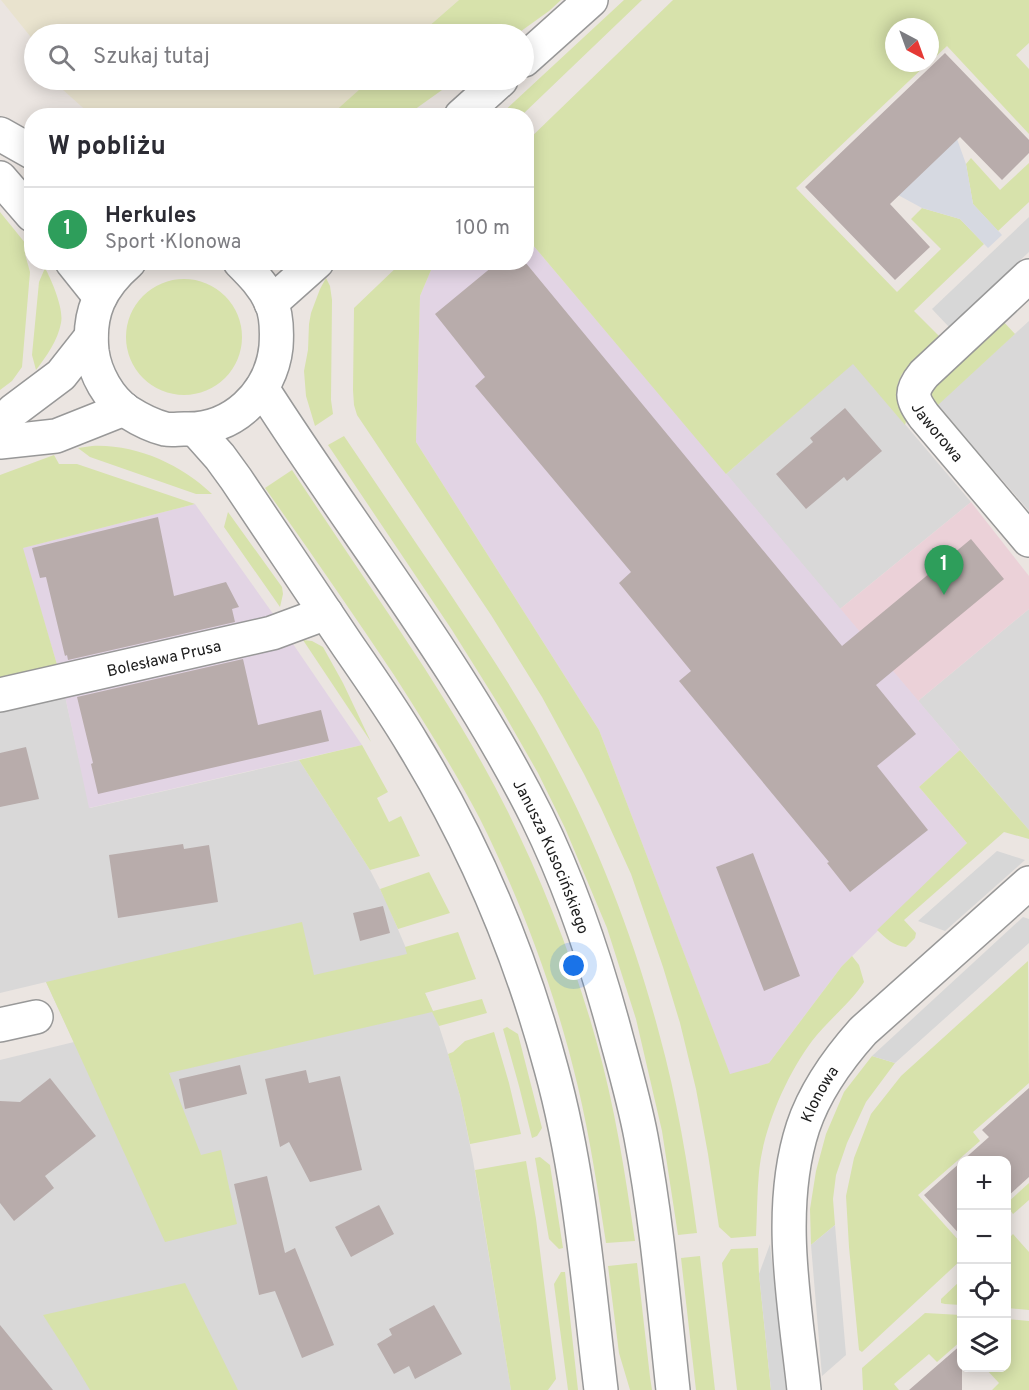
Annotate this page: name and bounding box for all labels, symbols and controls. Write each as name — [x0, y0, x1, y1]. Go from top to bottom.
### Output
north arrow — [885, 18, 939, 72]
search box — [24, 24, 534, 90]
icon: search — [45, 41, 78, 74]
text: Szukaj tutaj — [93, 44, 210, 71]
text: W pobliżu — [48, 131, 166, 164]
text: Herkules — [105, 203, 197, 230]
text: 1 — [64, 216, 72, 242]
text: 100 m — [455, 216, 510, 242]
text: Sport · Klonowa — [105, 230, 241, 256]
street label: Jaworowa — [906, 399, 967, 467]
pin: 1 — [924, 546, 964, 595]
street label: Bolesława Prusa — [105, 637, 223, 682]
street label: Janusza Kusocińskiego — [507, 776, 592, 937]
your location — [559, 951, 588, 980]
street label: Klonowa — [798, 1063, 844, 1126]
map controls — [957, 1156, 1011, 1372]
button: + — [957, 1156, 1011, 1210]
button: − — [957, 1210, 1011, 1264]
button: locate — [957, 1264, 1011, 1318]
button: layers — [957, 1318, 1011, 1372]

